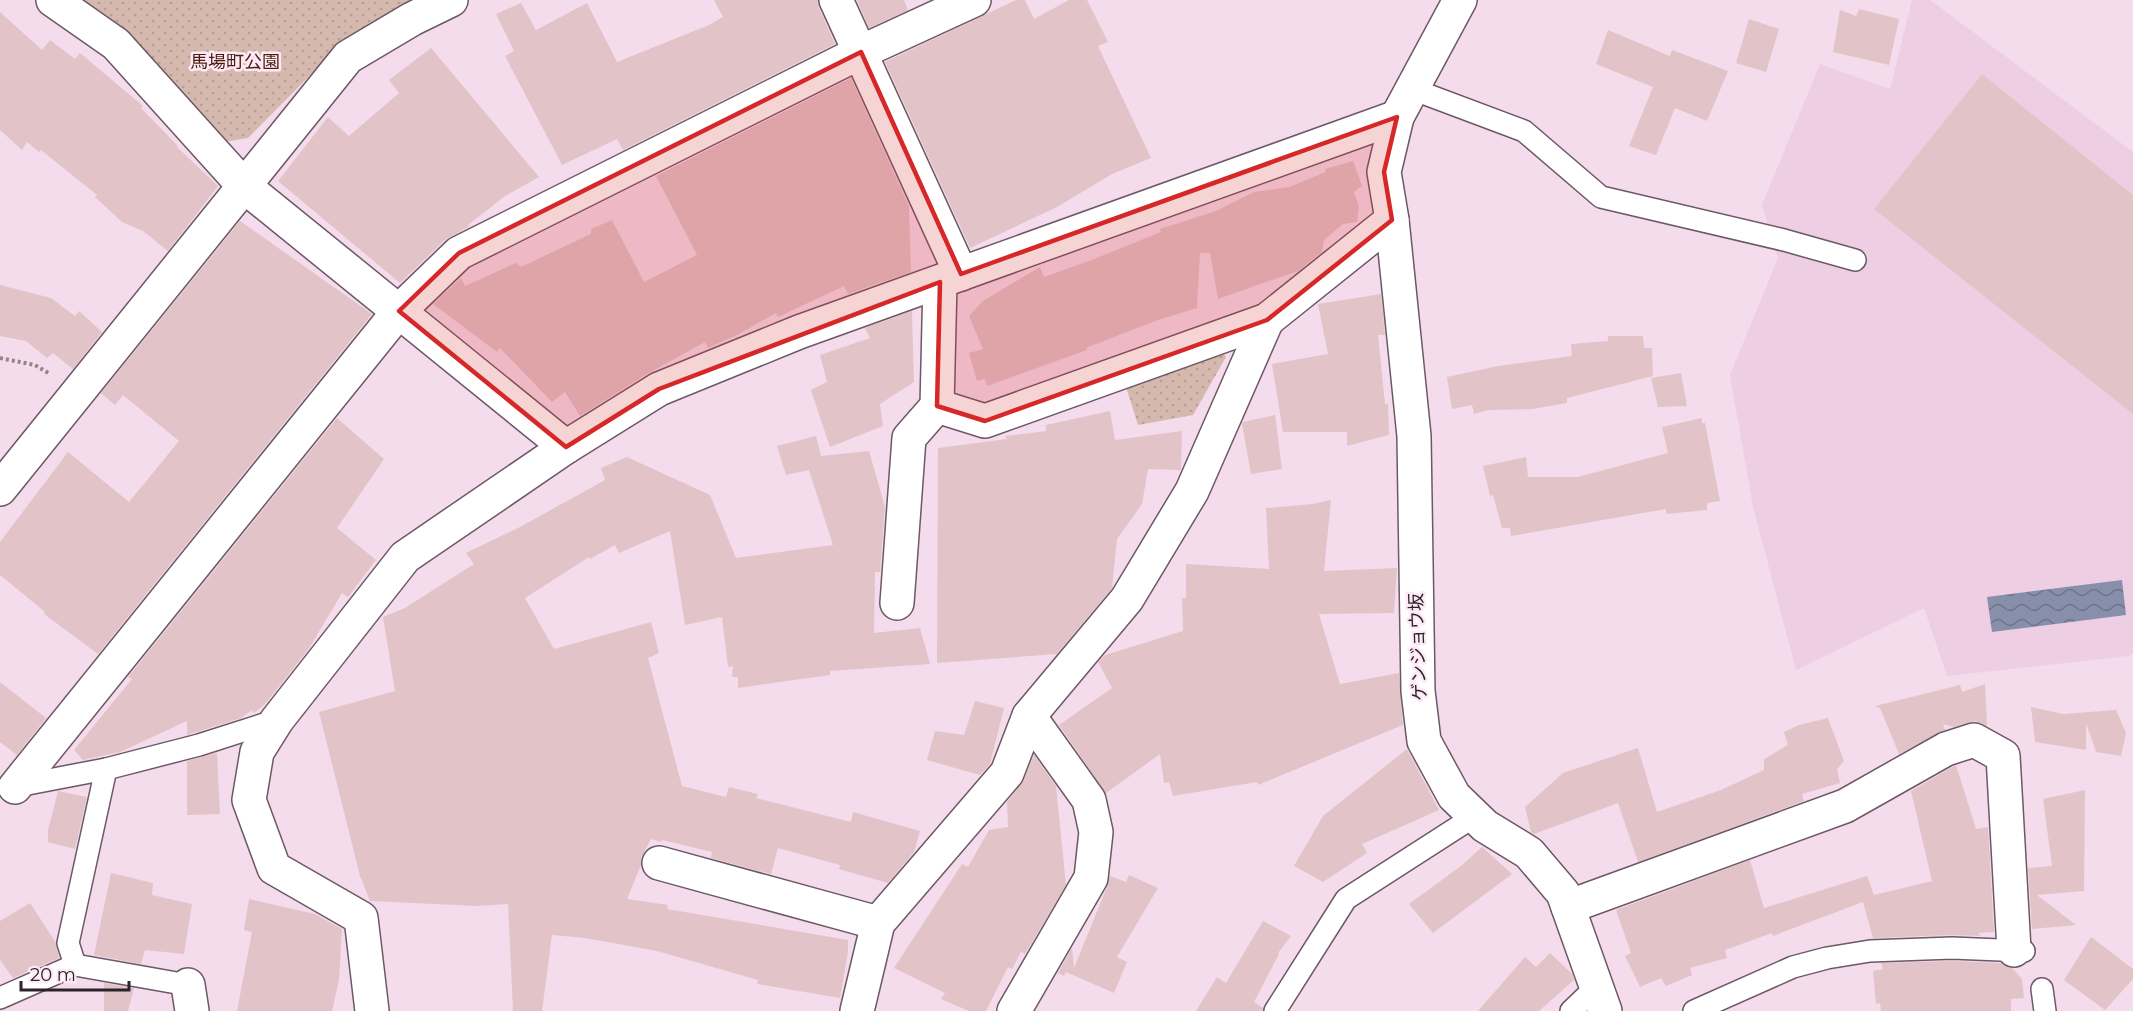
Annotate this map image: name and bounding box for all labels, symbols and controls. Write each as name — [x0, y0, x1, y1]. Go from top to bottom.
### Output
park label: 馬場町公園 — [190, 51, 280, 73]
street label: ゲンジョウ坂 — [1405, 593, 1431, 701]
scale bar — [21, 954, 129, 992]
text: 20 m — [30, 964, 76, 986]

